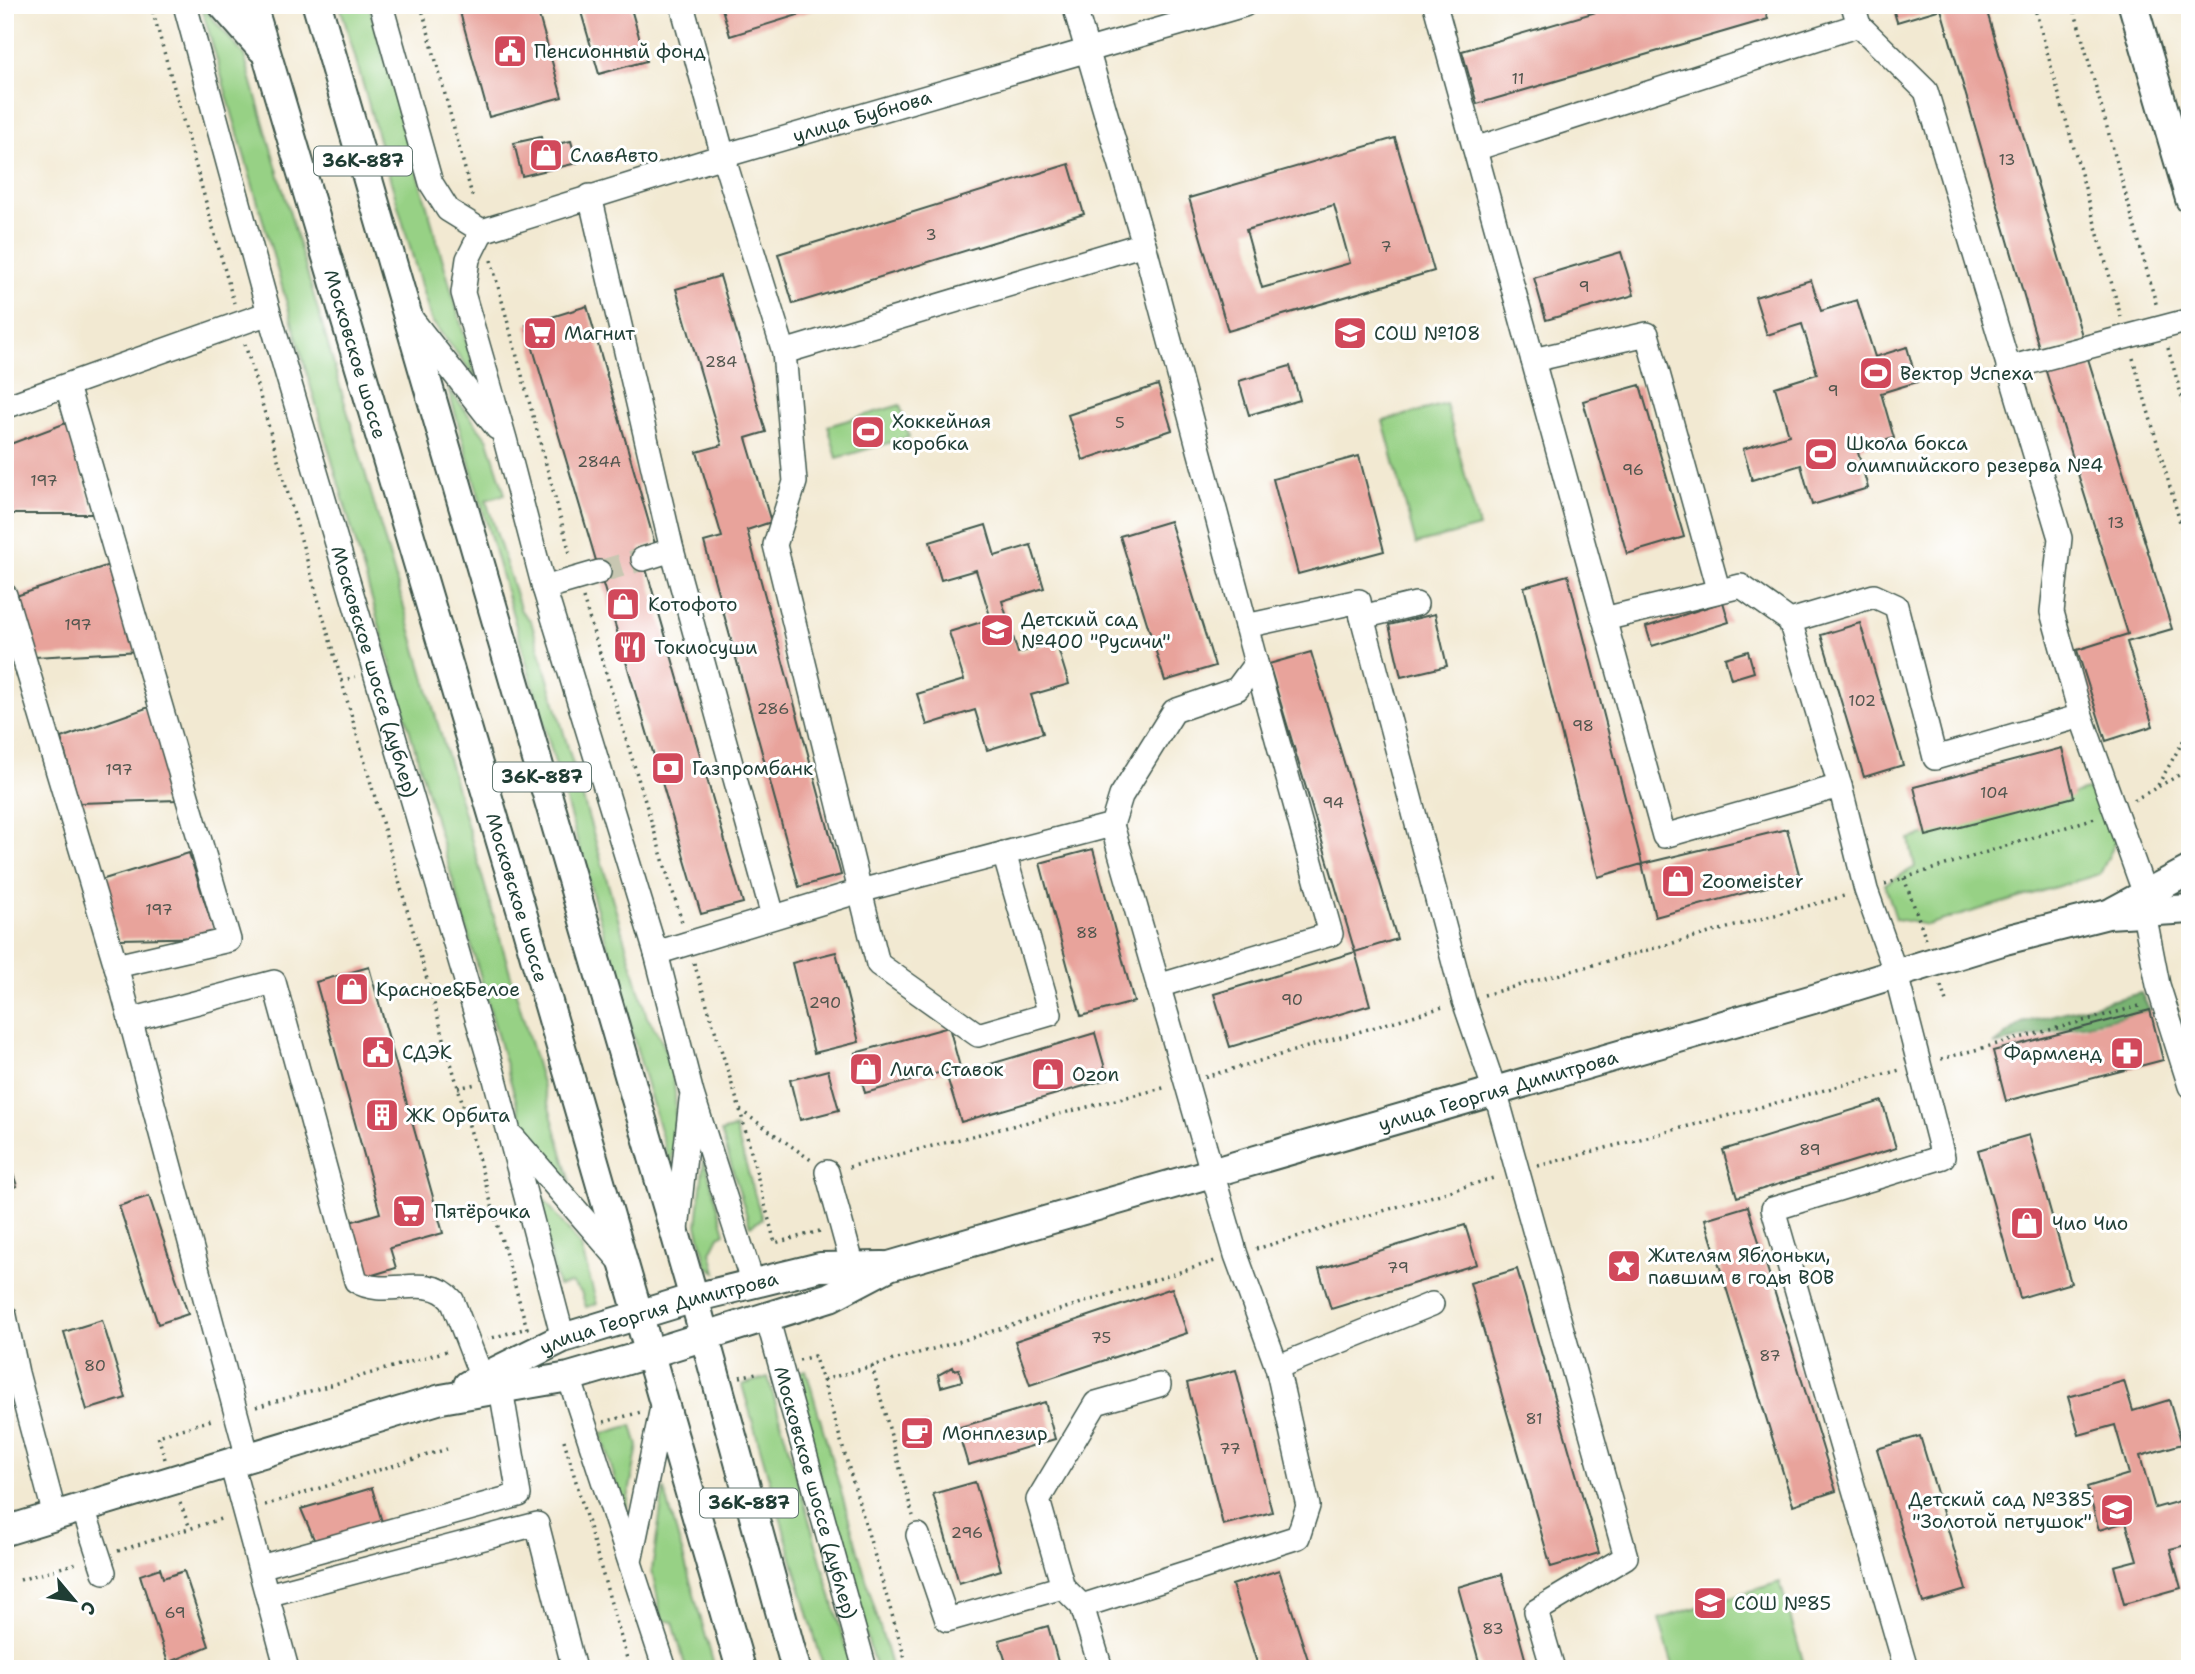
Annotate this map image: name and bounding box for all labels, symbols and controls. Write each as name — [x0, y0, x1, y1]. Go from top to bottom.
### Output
public building icon: Пенсионный фонд — [491, 32, 529, 70]
place label: Пенсионный фонд — [534, 39, 706, 64]
house number: 11 — [1512, 68, 1524, 89]
street label: улица Бубнова — [790, 84, 934, 148]
shop icon: СлавАвто — [527, 136, 565, 174]
place label: СлавАвто — [570, 143, 658, 168]
road number: 36К-887 — [314, 146, 412, 176]
house number: 13 — [1998, 149, 2016, 170]
house number: 3 — [925, 224, 937, 245]
house number: 7 — [1380, 236, 1392, 257]
street label: Московское шоссе — [319, 266, 393, 442]
house number: 9 — [1578, 276, 1590, 297]
supermarket icon: Магнит — [521, 314, 559, 352]
school or university icon: СОШ №108 — [1331, 314, 1369, 352]
place label: Магнит — [564, 321, 635, 346]
place label: СОШ №108 — [1374, 321, 1480, 346]
house number: 284 — [705, 351, 737, 372]
sports icon: Вектор Успеха — [1857, 354, 1895, 392]
place label: Вектор Успеха — [1900, 361, 2033, 386]
house number: 9 — [1827, 380, 1839, 401]
place label: Хоккейная коробка — [892, 409, 991, 456]
house number: 5 — [1115, 412, 1125, 433]
sports icon: Хоккейная коробка — [849, 413, 887, 451]
place label: Школа бокса олимпийского резерва №4 — [1846, 431, 2103, 478]
sports icon: Школа бокса олимпийского резерва №4 — [1802, 435, 1840, 473]
house number: 284А — [577, 451, 621, 472]
house number: 96 — [1622, 459, 1644, 480]
house number: 197 — [30, 470, 58, 491]
house number: 13 — [2107, 512, 2125, 533]
street label: Московское шоссе (дублер) — [326, 543, 424, 800]
shop icon: Котофото — [604, 585, 642, 623]
place label: Котофото — [648, 592, 738, 617]
place label: Детский сад №400 "Русичи" — [1021, 607, 1171, 654]
school or university icon: Детский сад №400 "Русичи" — [978, 611, 1016, 649]
house number: 197 — [64, 614, 92, 635]
restaurant icon: Токиосуши — [611, 628, 649, 666]
place label: Токиосуши — [654, 635, 757, 660]
house number: 102 — [1848, 690, 1876, 711]
house number: 286 — [757, 698, 789, 719]
house number: 98 — [1572, 715, 1594, 736]
bank icon: Газпромбанк — [649, 749, 687, 787]
place label: Газпромбанк — [692, 756, 813, 781]
house number: 197 — [105, 759, 133, 780]
road number: 36К-887 — [493, 762, 591, 792]
house number: 104 — [1980, 782, 2008, 803]
house number: 94 — [1322, 792, 1344, 813]
street label: Московское шоссе — [480, 810, 554, 985]
shop icon: Zoomeister — [1659, 862, 1697, 900]
place label: Zoomeister — [1702, 869, 1804, 894]
house number: 197 — [145, 899, 173, 920]
house number: 88 — [1076, 922, 1098, 943]
shop icon: Красное&Белое — [333, 970, 371, 1008]
place label: Красное&Белое — [376, 977, 520, 1002]
house number: 90 — [1281, 989, 1303, 1010]
house number: 290 — [809, 992, 841, 1013]
public building icon: СДЭК — [359, 1033, 397, 1071]
pharmacy icon: Фармленд — [2108, 1034, 2146, 1072]
place label: СДЭК — [402, 1040, 452, 1065]
place label: Фармленд — [2004, 1041, 2102, 1066]
street label: улица Георгия Димитрова — [1375, 1044, 1621, 1137]
shop icon: Лига Ставок — [847, 1050, 885, 1088]
shop icon: Ozon — [1029, 1055, 1067, 1093]
place label: Лига Ставок — [890, 1057, 1004, 1082]
place label: Ozon — [1072, 1062, 1119, 1087]
building icon: ЖК Орбита — [363, 1096, 401, 1134]
place label: ЖК Орбита — [406, 1103, 510, 1128]
house number: 89 — [1799, 1139, 1821, 1160]
supermarket icon: Пятёрочка — [390, 1192, 428, 1230]
place label: Пятёрочка — [434, 1199, 530, 1224]
shop icon: Чио Чио — [2008, 1204, 2046, 1242]
place label: Чио Чио — [2052, 1211, 2128, 1236]
place label: Жителям Яблоньки, павшим в годы ВОВ — [1648, 1243, 1834, 1290]
place icon: Жителям Яблоньки, павшим в годы ВОВ — [1605, 1247, 1643, 1285]
house number: 79 — [1387, 1257, 1409, 1278]
street label: улица Георгия Димитрова — [535, 1265, 781, 1360]
house number: 75 — [1091, 1327, 1111, 1348]
house number: 87 — [1759, 1345, 1781, 1366]
house number: 80 — [84, 1355, 106, 1376]
street label: Московское шоссе (дублер) — [769, 1363, 863, 1621]
house number: 81 — [1525, 1408, 1543, 1429]
cafe icon: Монплезир — [898, 1414, 936, 1452]
place label: Монплезир — [942, 1421, 1048, 1446]
house number: 77 — [1219, 1438, 1241, 1459]
place label: Детский сад №385 "Золотой петушок" — [1908, 1487, 2092, 1534]
road number: 36К-887 — [700, 1488, 798, 1518]
school or university icon: Детский сад №385 "Золотой петушок" — [2098, 1491, 2136, 1529]
house number: 296 — [951, 1522, 983, 1543]
north arrow — [38, 1566, 108, 1636]
school or university icon: СОШ №85 — [1691, 1584, 1729, 1622]
place label: СОШ №85 — [1734, 1591, 1831, 1616]
text: С — [75, 1597, 102, 1619]
house number: 69 — [164, 1602, 186, 1623]
house number: 83 — [1482, 1618, 1504, 1639]

